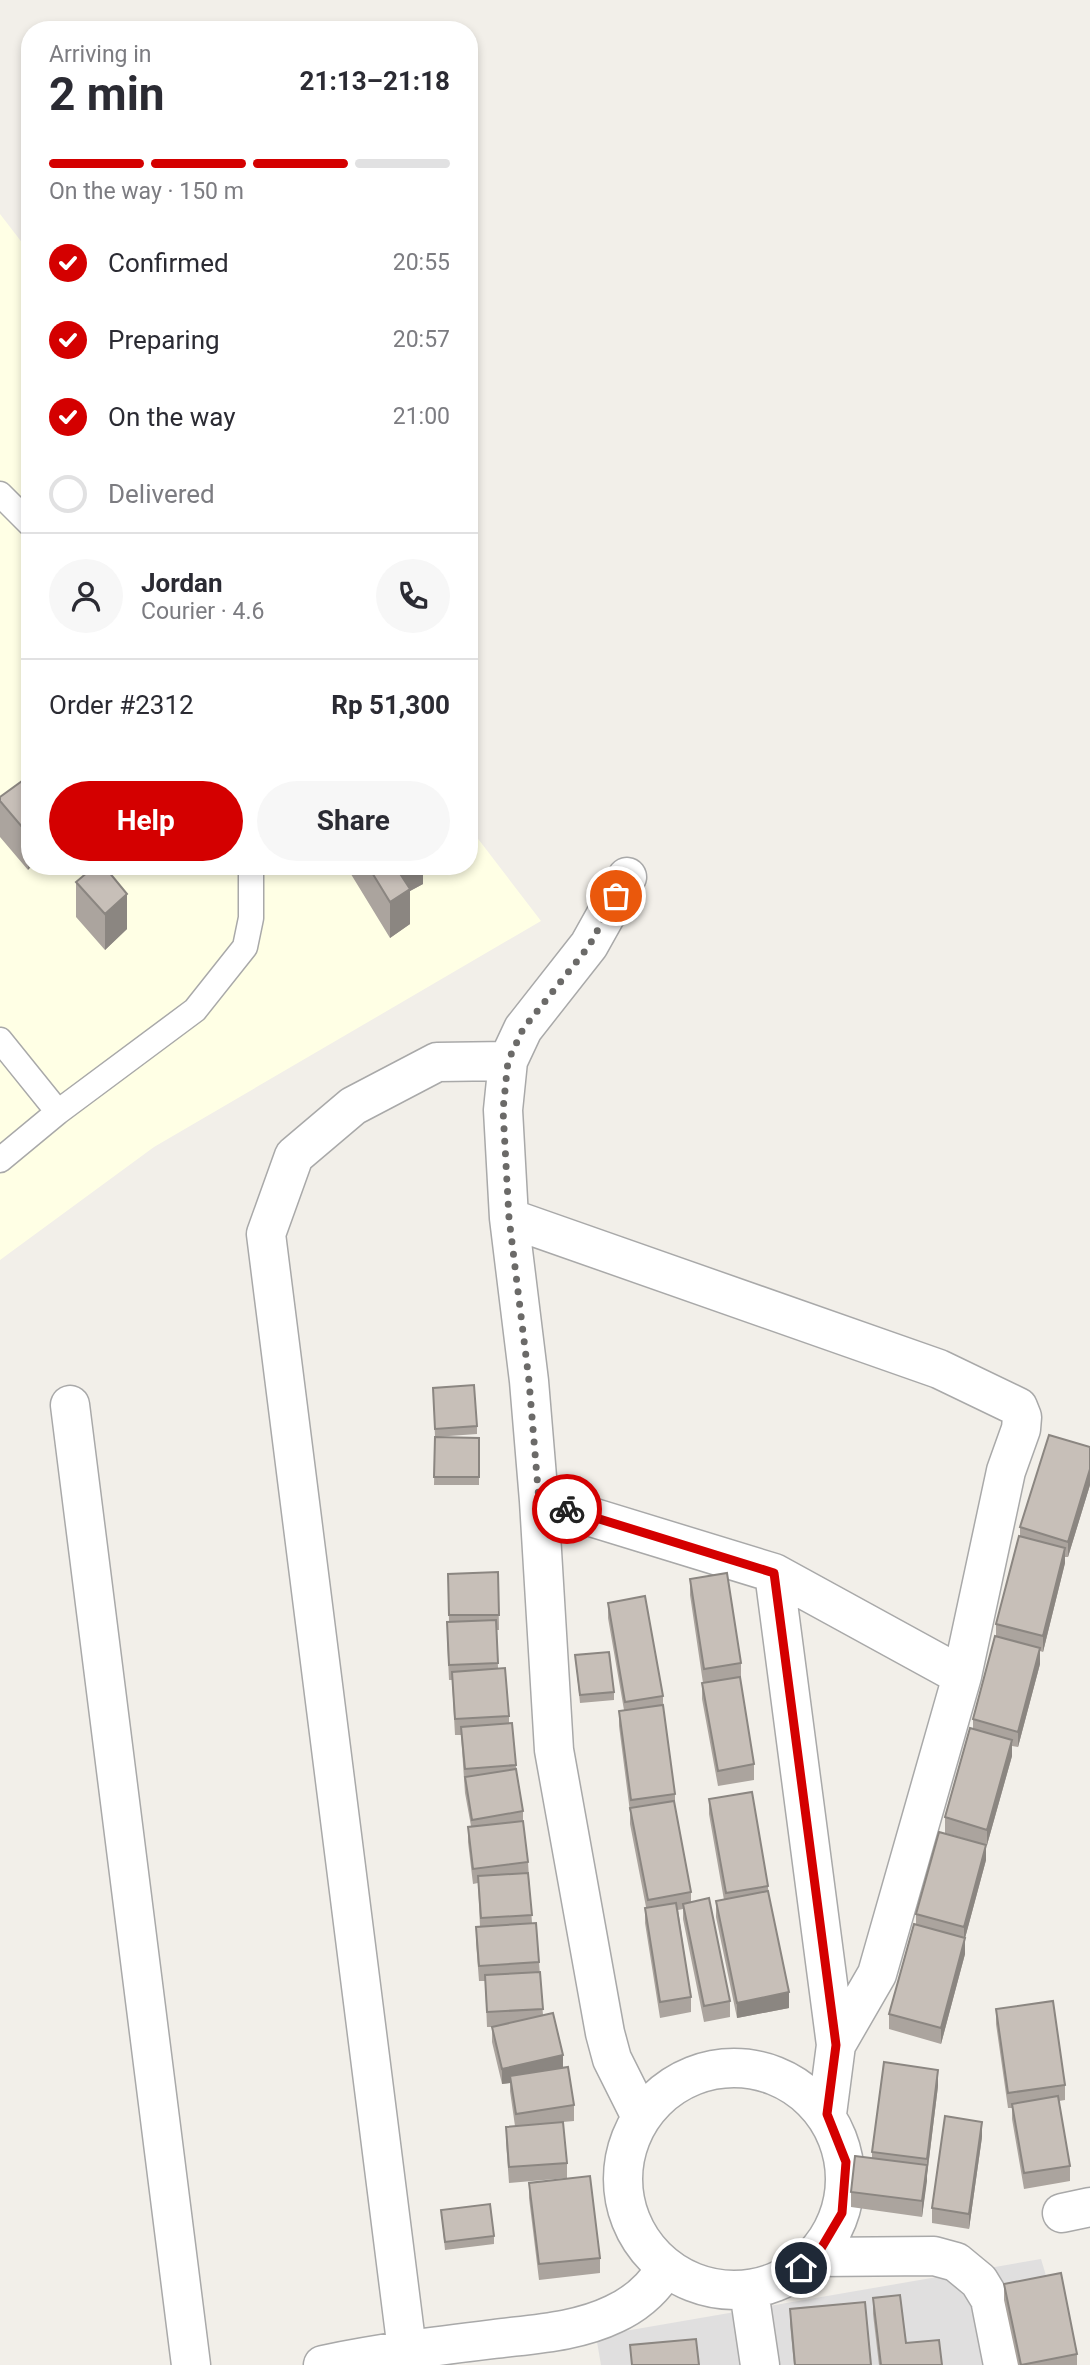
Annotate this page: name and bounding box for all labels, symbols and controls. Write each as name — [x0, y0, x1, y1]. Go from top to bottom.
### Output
text: Arriving in — [49, 41, 152, 68]
text: 21:13–21:18 — [300, 66, 450, 96]
text: 2 min — [49, 67, 165, 121]
text: On the way · 150 m — [49, 178, 244, 205]
icon: check — [49, 244, 87, 282]
text: Confirmed — [108, 248, 229, 278]
text: 20:55 — [393, 249, 450, 276]
icon: check — [49, 321, 87, 359]
text: Preparing — [108, 325, 220, 355]
text: 20:57 — [393, 326, 450, 353]
icon: check — [49, 398, 87, 436]
text: On the way — [108, 402, 236, 432]
text: 21:00 — [393, 403, 450, 430]
text: Delivered — [108, 479, 215, 509]
button: person — [49, 559, 123, 633]
button: phone — [376, 559, 450, 633]
text: Jordan — [141, 568, 223, 598]
text: Courier · 4.6 — [141, 598, 264, 625]
text: Order #2312 — [49, 690, 194, 720]
text: Rp 51,300 — [331, 690, 450, 720]
button: Help — [49, 781, 243, 861]
button: Share — [257, 781, 450, 861]
pin — [586, 866, 646, 926]
icon: bag — [597, 877, 635, 915]
courier — [532, 1474, 602, 1544]
icon: bike — [548, 1490, 586, 1528]
pin — [771, 2238, 831, 2298]
icon: home — [782, 2249, 820, 2287]

